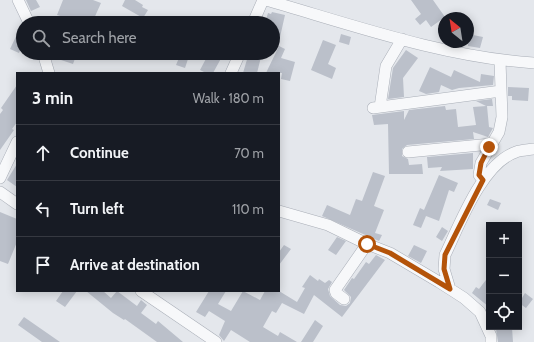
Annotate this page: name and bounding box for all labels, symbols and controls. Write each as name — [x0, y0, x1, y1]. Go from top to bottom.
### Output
north arrow — [438, 12, 474, 48]
search box — [16, 16, 280, 60]
icon: search — [30, 27, 52, 49]
text: Search here — [62, 29, 137, 47]
text: 3 min — [32, 88, 73, 108]
text: Walk · 180 m — [193, 90, 264, 106]
route end — [480, 138, 498, 156]
icon: ahead — [32, 142, 54, 164]
text: Continue — [70, 144, 129, 162]
text: 70 m — [234, 145, 264, 161]
icon: left — [32, 198, 54, 220]
text: Turn left — [70, 200, 124, 218]
text: 110 m — [232, 201, 264, 217]
map controls — [486, 222, 522, 330]
button: + — [486, 222, 522, 258]
route start — [358, 235, 376, 253]
icon: arrive — [32, 254, 54, 276]
text: Arrive at destination — [70, 256, 200, 274]
button: − — [486, 258, 522, 294]
button: locate — [486, 294, 522, 330]

